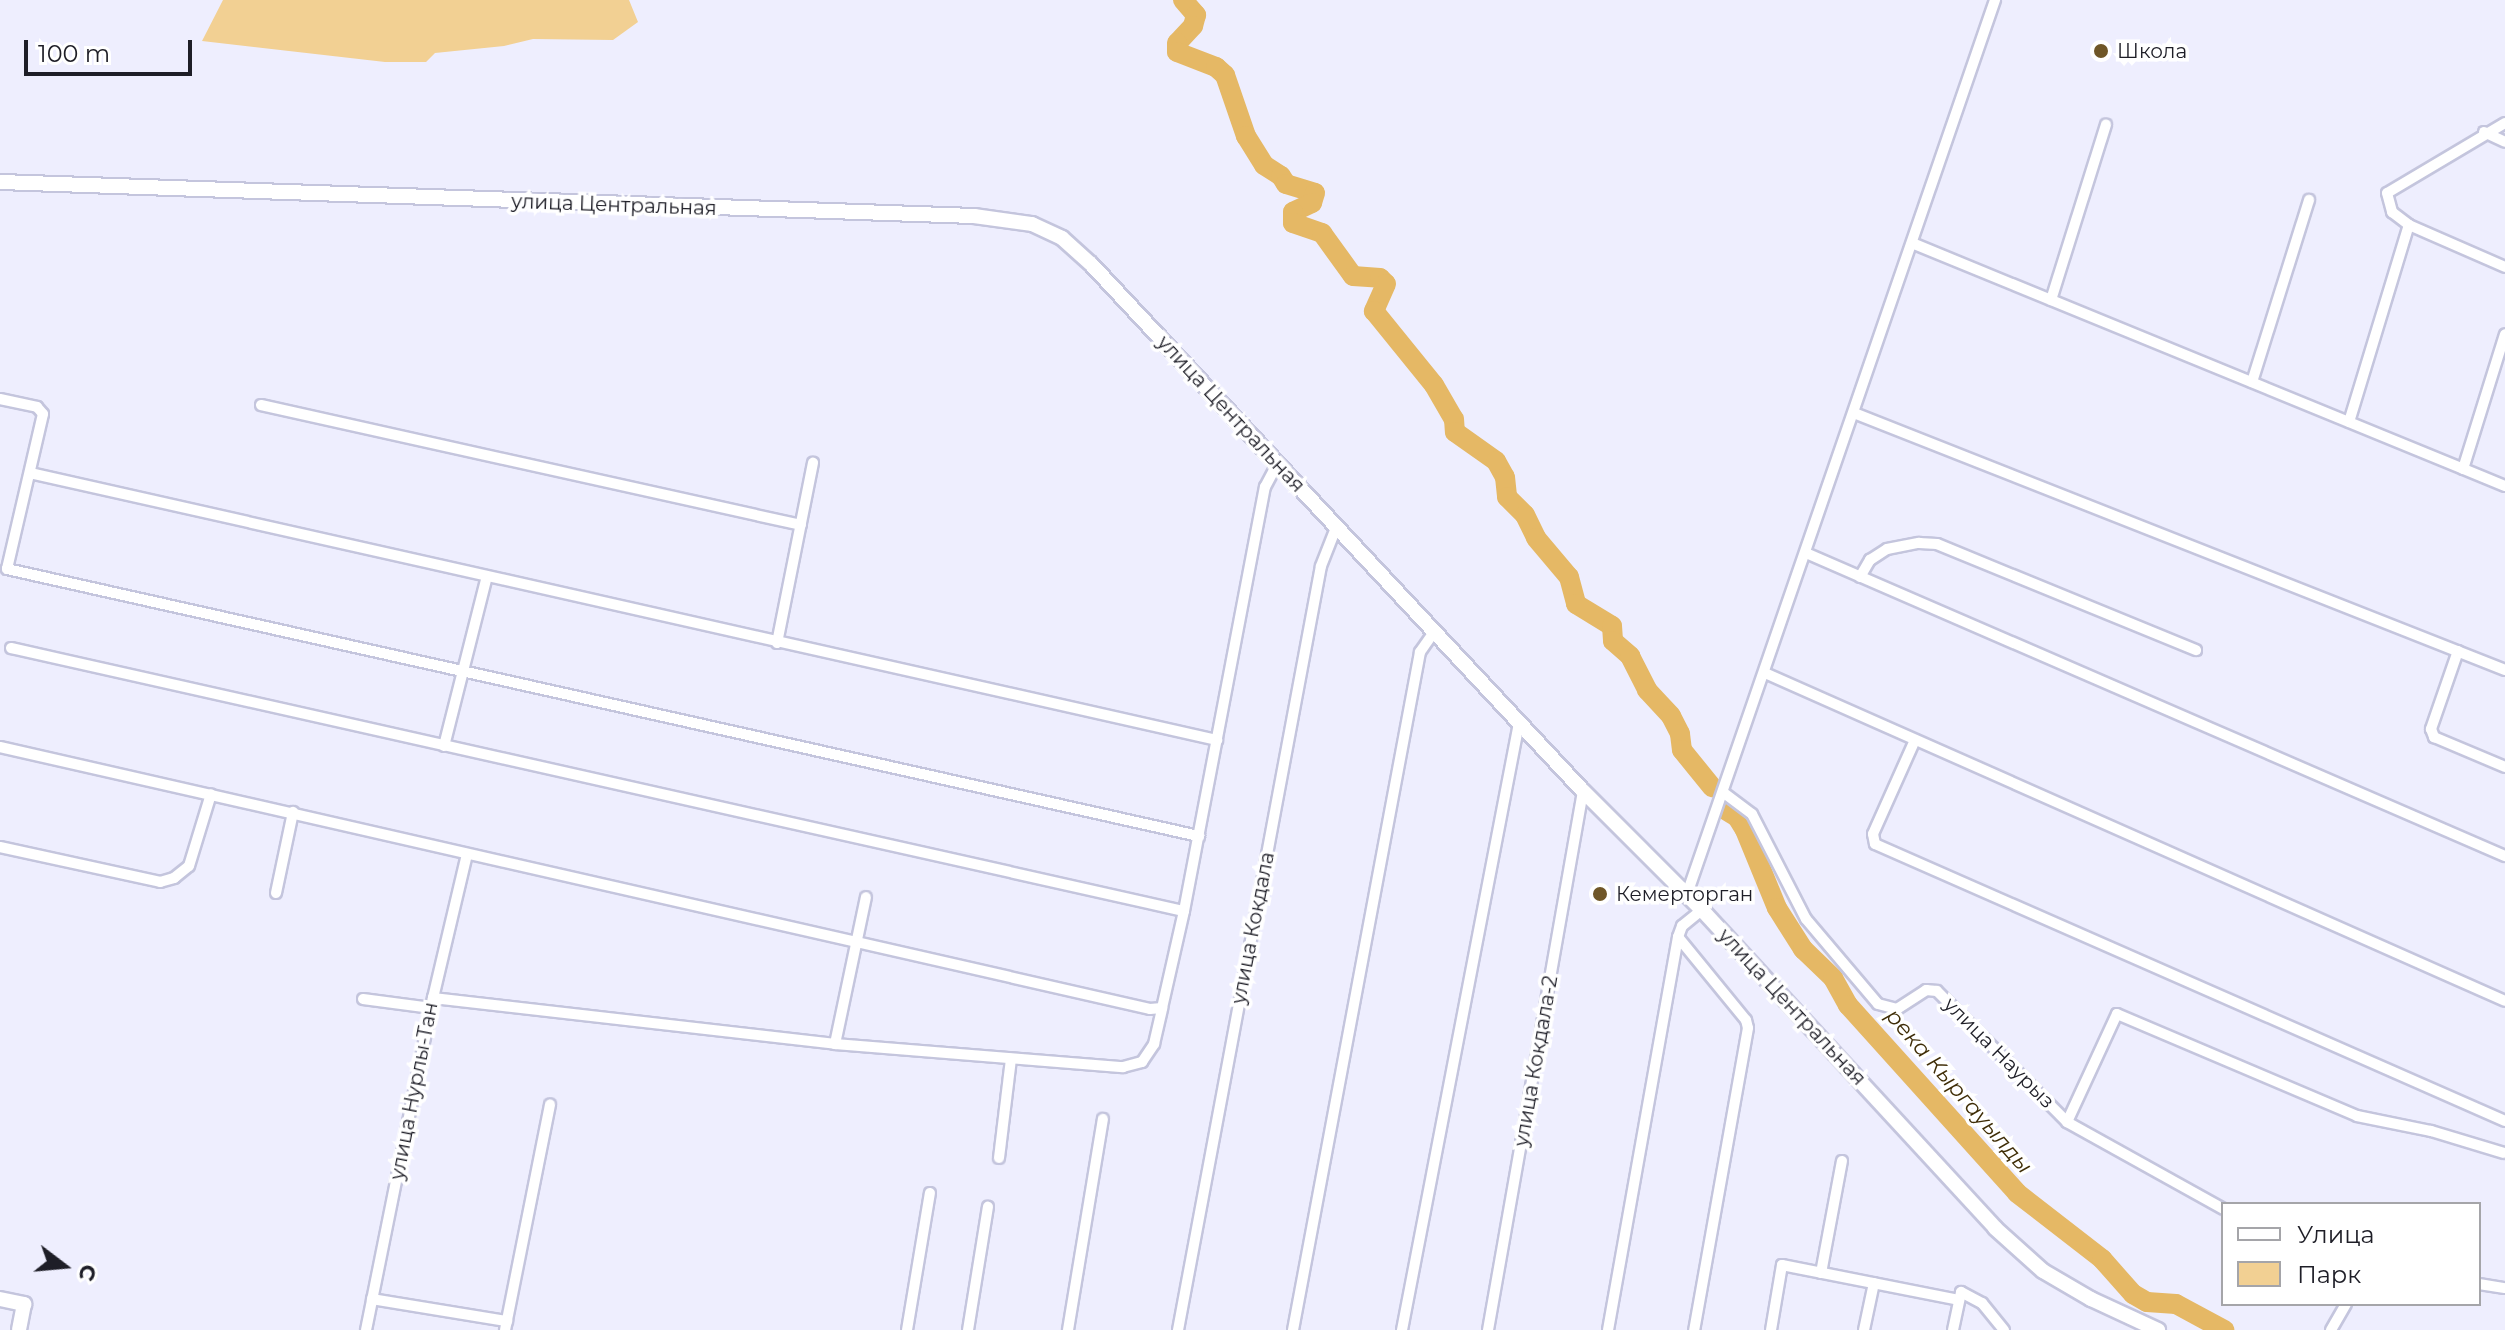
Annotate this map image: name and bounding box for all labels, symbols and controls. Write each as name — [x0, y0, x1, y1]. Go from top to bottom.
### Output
scale bar — [28, 24, 196, 74]
text: 100 m — [38, 39, 110, 68]
place label: Школа — [2117, 39, 2187, 63]
marker: Школа — [2092, 42, 2110, 60]
street label: улица Центральная — [511, 189, 717, 221]
street label: улица Центральная — [1152, 331, 1310, 497]
street label: улица Кокдала — [1226, 850, 1280, 1006]
place label: Кемерторган — [1616, 882, 1753, 906]
marker: Кемерторган — [1591, 885, 1609, 903]
street label: улица Центральная — [1713, 924, 1871, 1090]
street label: улица Кокдала-2 — [1509, 974, 1563, 1148]
street label: улица Наурыз — [1939, 993, 2059, 1113]
street label: улица Нурлы-Тан — [385, 1000, 443, 1182]
water label: река Кыргауылды — [1880, 1003, 2038, 1179]
legend — [2221, 1202, 2481, 1306]
text: Улица — [2297, 1220, 2375, 1249]
north arrow — [24, 1226, 104, 1306]
text: Парк — [2297, 1260, 2361, 1289]
text: С — [72, 1261, 103, 1284]

